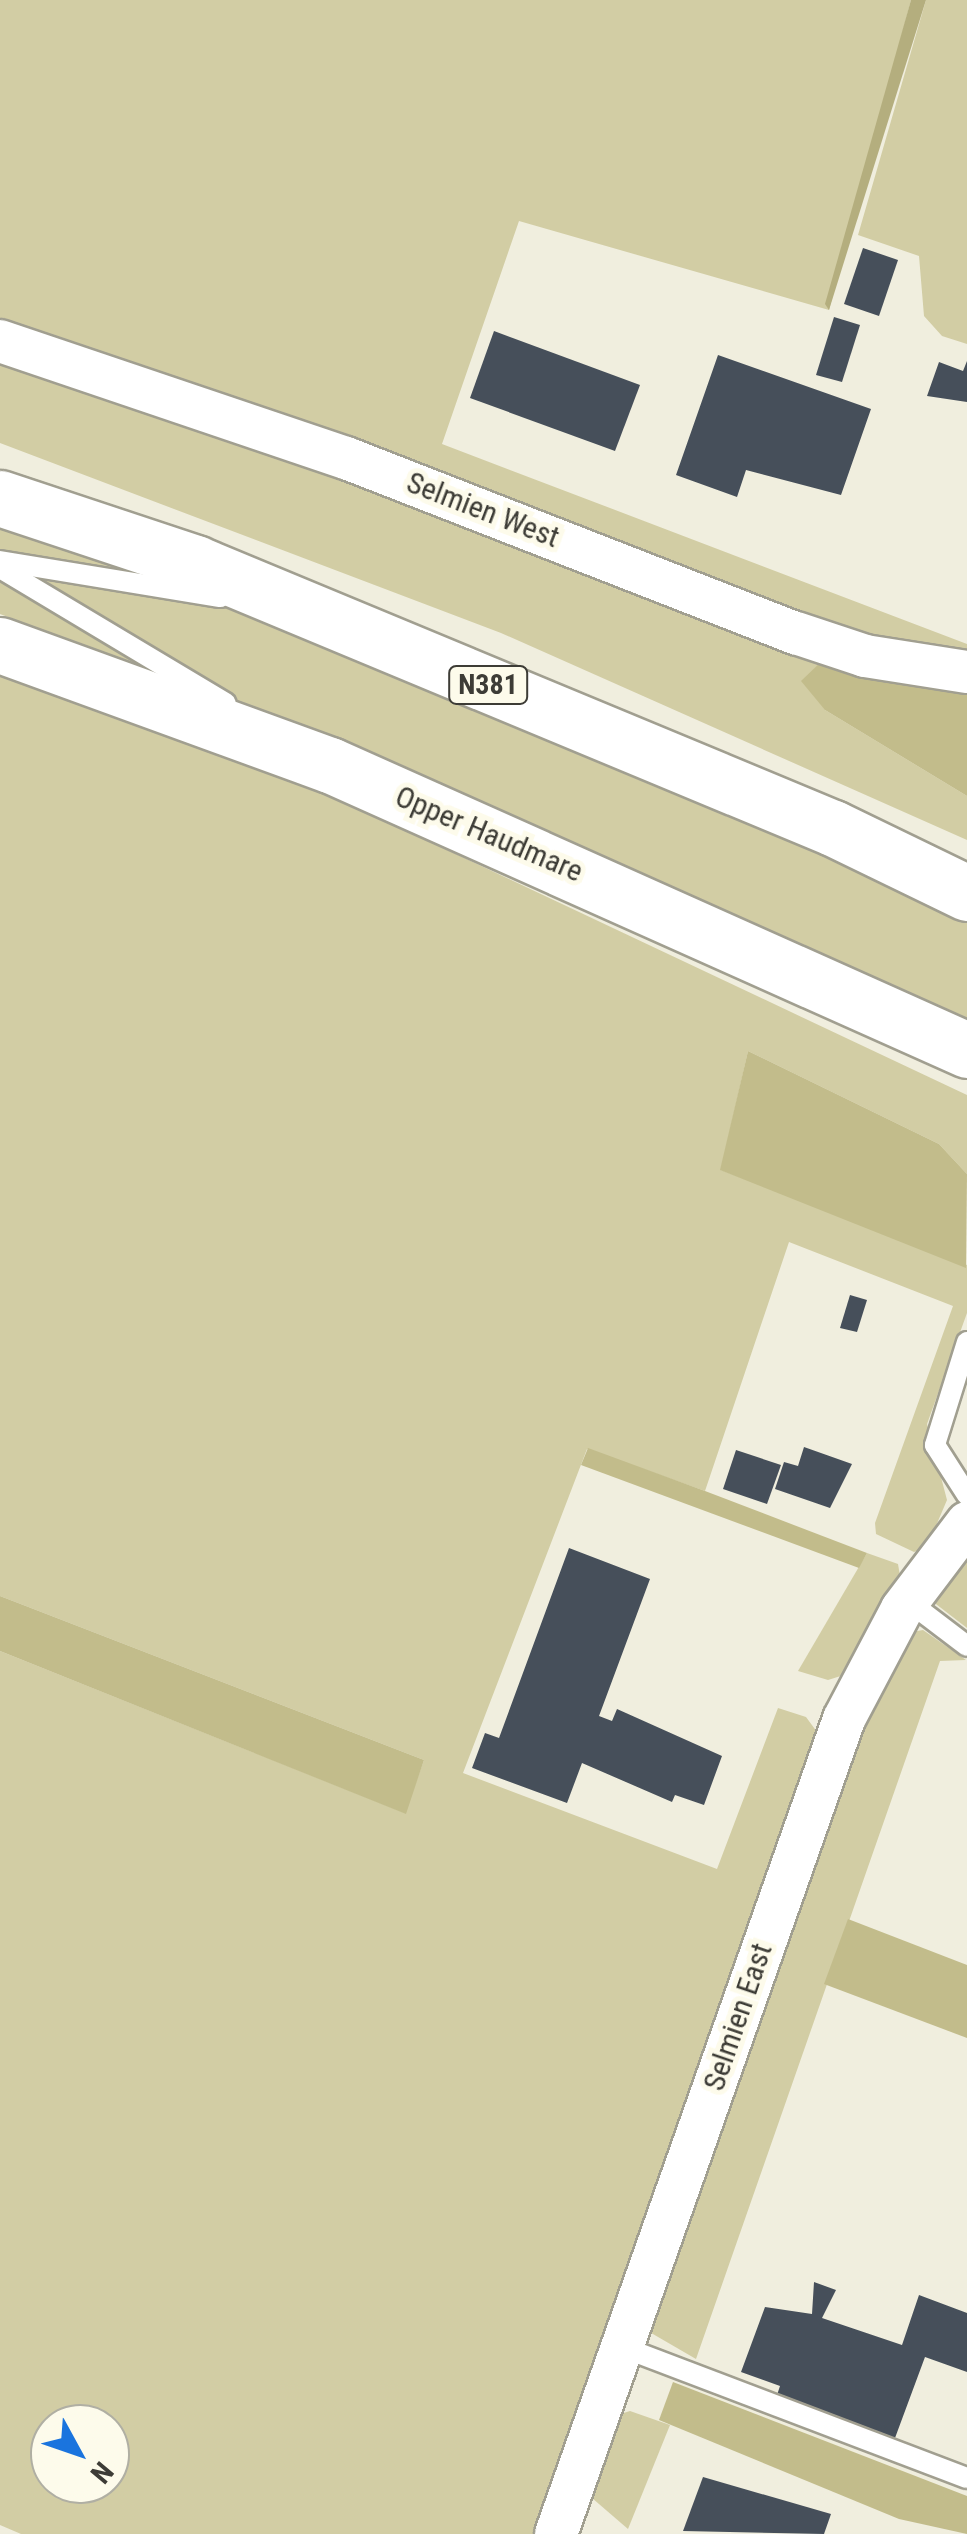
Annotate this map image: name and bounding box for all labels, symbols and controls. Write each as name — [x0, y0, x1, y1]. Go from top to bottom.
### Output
street label: Selmien West — [402, 464, 564, 556]
road number: N381 — [448, 662, 528, 708]
street label: Opper Haudmare — [390, 778, 588, 890]
street label: Selmien East — [696, 1939, 780, 2095]
north arrow — [30, 2404, 130, 2504]
text: N — [84, 2455, 120, 2489]

